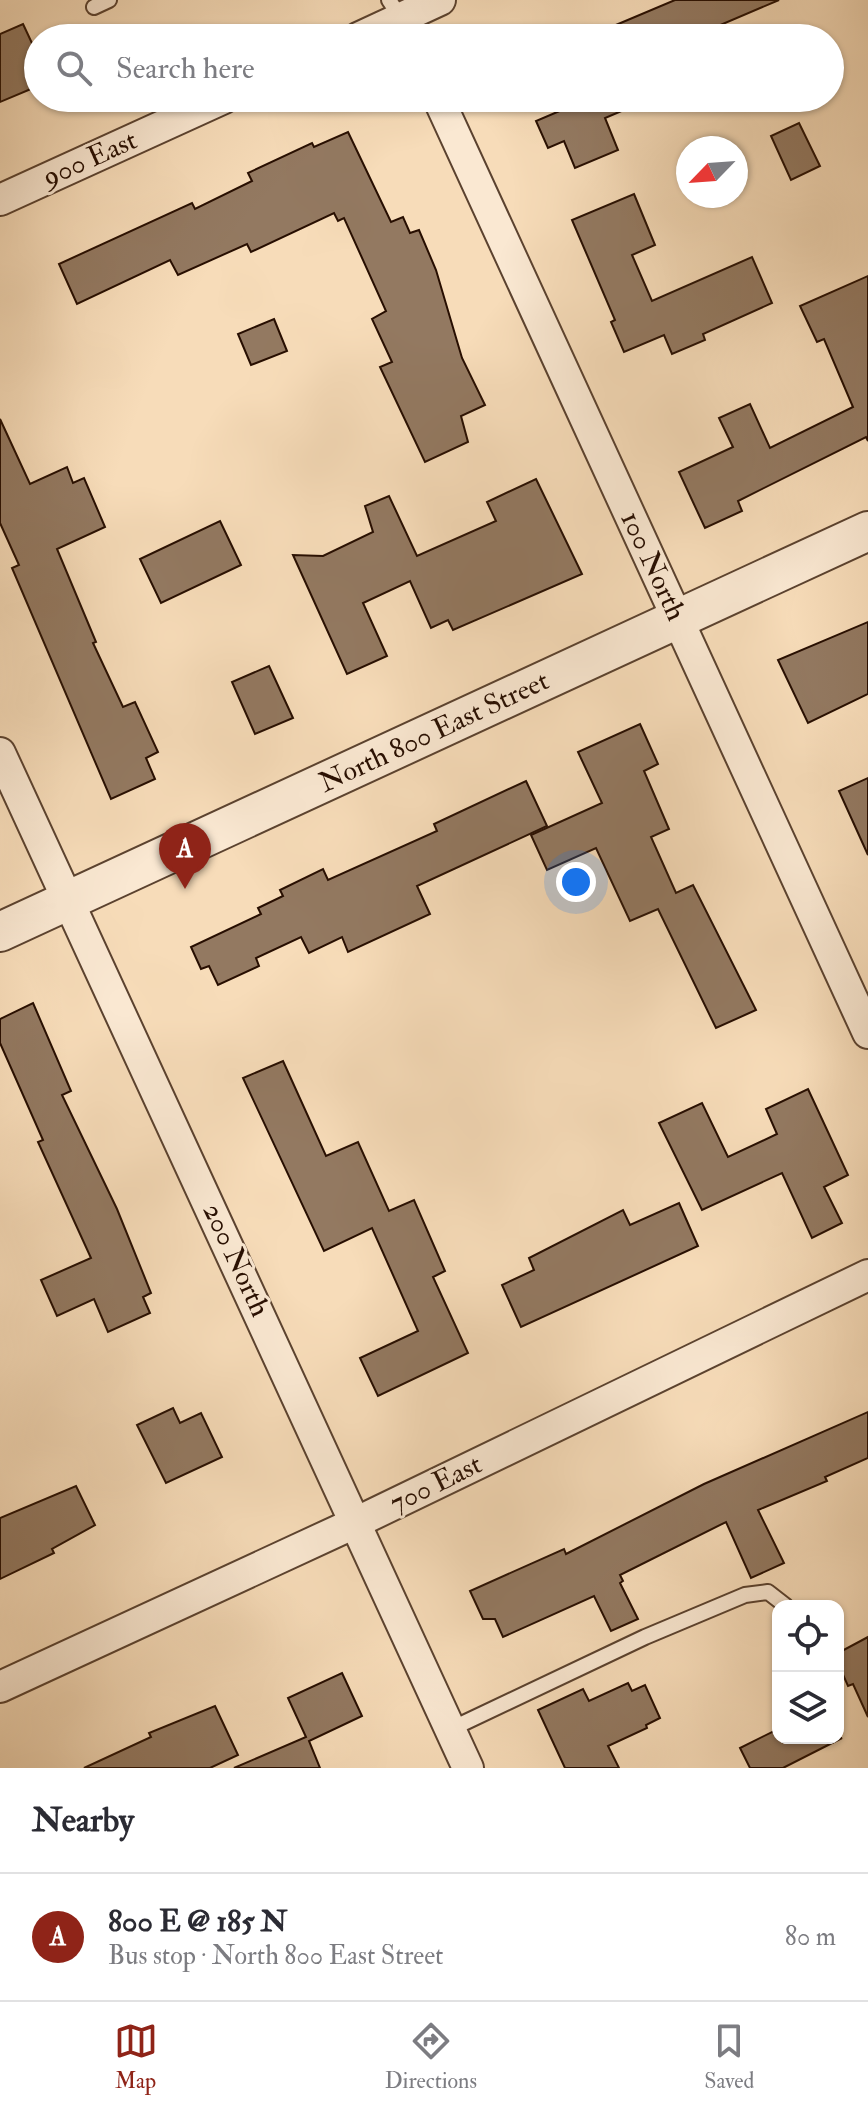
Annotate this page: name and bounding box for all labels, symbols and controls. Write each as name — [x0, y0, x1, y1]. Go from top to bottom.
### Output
search box — [24, 24, 844, 112]
icon: search — [52, 46, 96, 90]
text: Search here — [116, 50, 255, 87]
street label: 900 East — [36, 123, 142, 196]
north arrow — [676, 136, 748, 208]
street label: 100 North — [613, 506, 694, 626]
street label: North 800 East Street — [314, 663, 554, 801]
pin: A — [159, 823, 211, 889]
your location — [556, 862, 596, 902]
street label: 200 North — [195, 1198, 278, 1322]
street label: 700 East — [384, 1447, 488, 1521]
map controls — [772, 1600, 844, 1744]
button: locate — [772, 1600, 844, 1672]
button: layers — [772, 1672, 844, 1744]
text: Nearby — [32, 1799, 134, 1842]
text: 800 E @ 185 N — [108, 1903, 288, 1940]
text: A — [50, 1921, 66, 1953]
text: 80 m — [785, 1921, 836, 1953]
text: Bus stop · North 800 East Street — [108, 1940, 443, 1972]
tab: Map — [114, 2019, 158, 2095]
tab: Directions — [385, 2019, 477, 2095]
tab: Saved — [704, 2019, 754, 2095]

